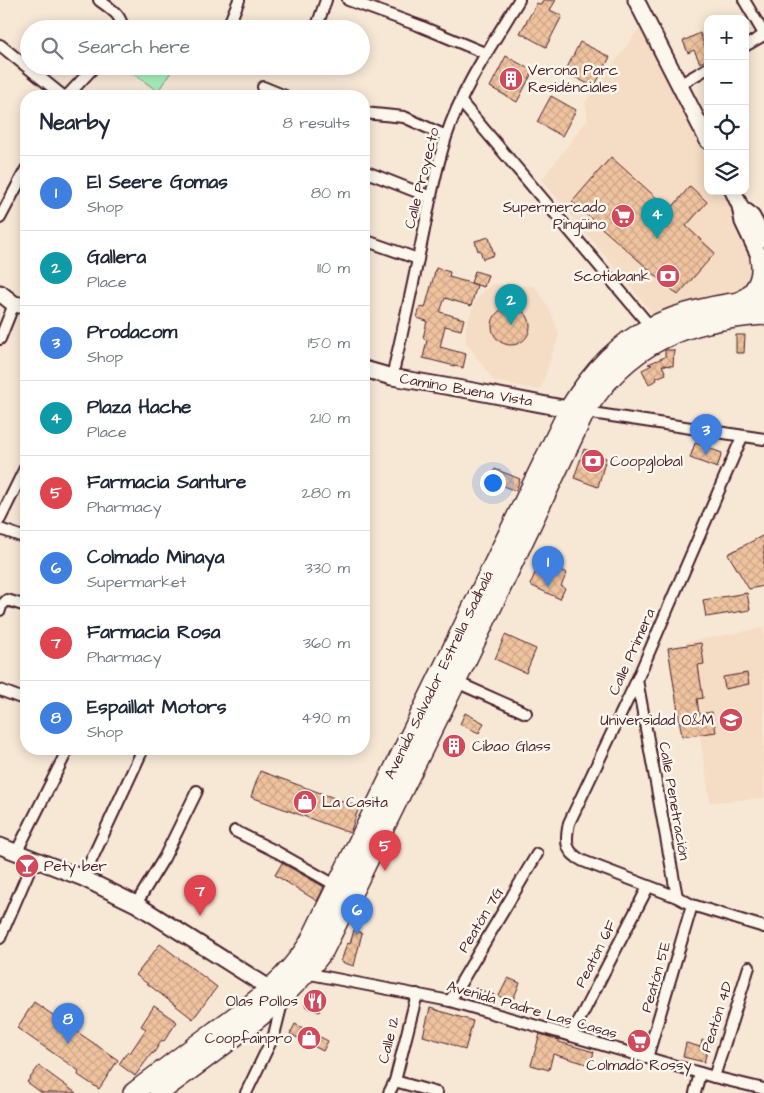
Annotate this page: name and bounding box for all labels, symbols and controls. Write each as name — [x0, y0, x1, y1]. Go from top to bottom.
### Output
map controls — [704, 15, 749, 195]
button: + — [704, 15, 749, 60]
search box — [20, 20, 370, 75]
icon: search — [38, 34, 66, 62]
text: Search here — [78, 34, 190, 61]
place label: Verona Parc Residénciales — [528, 60, 619, 98]
button: − — [704, 60, 749, 105]
building icon: Verona Parc Residénciales — [498, 66, 524, 92]
button: locate — [704, 105, 749, 150]
text: Nearby — [40, 108, 110, 137]
text: 8 results — [283, 112, 350, 134]
street label: Calle Proyecto — [399, 125, 446, 231]
button: layers — [704, 150, 749, 195]
text: El Seere Gomas — [87, 169, 228, 196]
text: 1 — [55, 182, 57, 204]
text: 80 m — [311, 182, 350, 204]
text: Shop — [87, 196, 123, 218]
place label: Supermercado Pingüino — [503, 197, 607, 236]
pin: 4 — [641, 198, 673, 239]
supermarket icon: Supermercado Pingüino — [610, 203, 636, 229]
text: Gallera — [87, 244, 146, 271]
text: 2 — [51, 257, 61, 279]
text: 110 m — [317, 257, 350, 279]
bank icon: Scotiabank — [655, 263, 681, 289]
place label: Scotiabank — [574, 266, 650, 287]
text: Place — [87, 271, 127, 293]
pin: 2 — [495, 284, 527, 325]
text: Prodacom — [87, 319, 177, 346]
text: 3 — [52, 332, 60, 354]
text: 150 m — [308, 332, 350, 354]
text: Shop — [87, 346, 123, 368]
street label: Camino Buena Vista — [398, 368, 534, 412]
text: Plaza Hache — [87, 394, 191, 421]
text: 4 — [51, 407, 61, 429]
text: 210 m — [310, 407, 350, 429]
pin: 3 — [690, 414, 722, 455]
text: Place — [87, 421, 127, 443]
bank icon: Coopglobal — [580, 448, 606, 474]
place label: Coopglobal — [610, 451, 683, 473]
text: Farmacia Santure — [87, 469, 246, 496]
your location — [480, 470, 506, 496]
text: 5 — [50, 482, 62, 504]
text: 280 m — [302, 482, 350, 504]
text: Pharmacy — [87, 496, 162, 518]
text: Colmado Minaya — [87, 544, 224, 571]
pin: 1 — [532, 546, 564, 587]
text: 6 — [51, 557, 61, 579]
text: 330 m — [305, 557, 350, 579]
street label: Avenida Salvador Estrella Sadhalá — [379, 567, 499, 783]
text: Supermarket — [87, 571, 186, 593]
street label: Calle Primera — [604, 605, 661, 699]
text: Farmacia Rosa — [87, 619, 220, 646]
text: 7 — [51, 632, 61, 654]
text: 360 m — [303, 632, 350, 654]
text: Pharmacy — [87, 646, 162, 668]
text: Espaillat Motors — [87, 694, 227, 721]
text: 8 — [51, 707, 61, 729]
text: 490 m — [301, 707, 350, 729]
school or university icon: Universidad O&M — [718, 707, 744, 733]
place label: Universidad O&M — [600, 710, 714, 731]
text: Shop — [87, 721, 123, 743]
building icon: Cibao Glass — [441, 733, 467, 759]
place label: Cibao Glass — [472, 736, 551, 757]
street label: Calle Penetración — [653, 740, 695, 862]
shop icon: La Casita — [292, 789, 318, 815]
place label: La Casita — [322, 792, 388, 813]
pin: 5 — [369, 830, 401, 871]
bar icon: Pety ber — [14, 853, 40, 879]
place label: Pety ber — [44, 856, 107, 878]
pin: 7 — [184, 875, 216, 916]
street label: Peatón 7G — [453, 883, 509, 957]
pin: 6 — [341, 894, 373, 935]
street label: Peatón 6F — [570, 916, 622, 991]
street label: Peatón 5E — [636, 939, 676, 1015]
street label: Avenida Padre Las Casas — [444, 976, 620, 1045]
street label: Peatón 4D — [696, 979, 738, 1055]
restaurant icon: Olas Pollos — [302, 988, 328, 1014]
place label: Olas Pollos — [226, 991, 298, 1012]
pin: 8 — [52, 1003, 84, 1044]
street label: Calle 12 — [373, 1014, 405, 1066]
shop icon: Coopfainpro — [296, 1025, 322, 1051]
place label: Coopfainpro — [205, 1028, 293, 1049]
supermarket icon: Colmado Rossy — [626, 1028, 652, 1054]
place label: Colmado Rossy — [586, 1055, 692, 1077]

